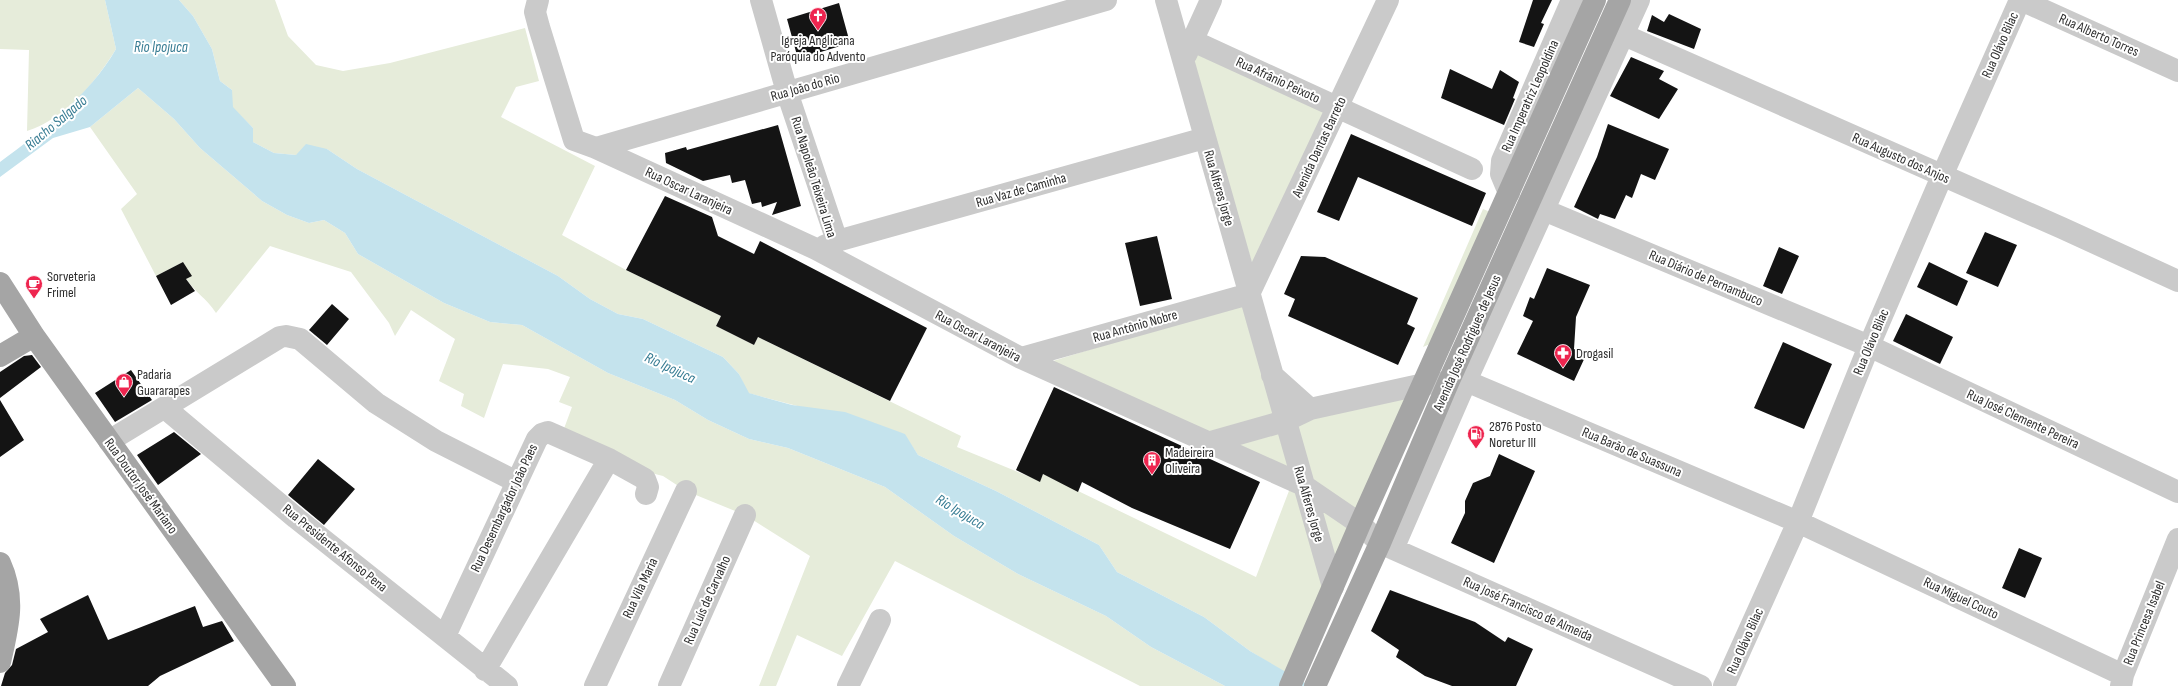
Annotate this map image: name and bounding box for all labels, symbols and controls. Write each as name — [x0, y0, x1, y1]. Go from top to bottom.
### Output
church icon: Igreja Anglicana Paróquia do Advento — [808, 6, 828, 31]
street label: Rua Olávo Bilac — [1978, 9, 2022, 81]
street label: Rua Alberto Torres — [2056, 10, 2142, 60]
place label: Igreja Anglicana Paróquia do Advento — [770, 32, 866, 65]
street label: Rua Imperatriz Leopoldina — [1498, 37, 1562, 155]
water label: Rio Ipojuca — [134, 38, 188, 57]
street label: Rua Afrânio Peixoto — [1233, 53, 1323, 107]
street label: Rua João do Rio — [769, 69, 842, 105]
water label: Riacho Salgado — [21, 91, 91, 155]
street label: Avenida Dantas Barreto — [1288, 94, 1350, 201]
street label: Rua Napoleão Teixeira Lima — [788, 114, 840, 240]
street label: Rua Augusto dos Anjos — [1850, 129, 1952, 187]
street label: Rua Alferes Jorge — [1200, 148, 1238, 228]
street label: Rua Oscar Laranjeira — [643, 163, 735, 219]
street label: Rua Vaz de Caminha — [974, 169, 1068, 211]
street label: Rua Diário de Pernambuco — [1646, 246, 1766, 310]
place label: Sorveteria Frimel — [47, 268, 96, 301]
street label: Avenida José Rodrigues de Jesus — [1429, 272, 1505, 415]
cafe icon: Sorveteria Frimel — [24, 274, 44, 299]
street label: Rua Oscar Laranjeira — [932, 306, 1024, 366]
street label: Rua Antônio Nobre — [1091, 306, 1179, 346]
street label: Rua Olávo Bilac — [1849, 306, 1893, 378]
pharmacy icon: Drogasil — [1553, 343, 1573, 368]
place label: Drogasil — [1576, 345, 1613, 362]
water label: Rio Ipojuca — [642, 348, 698, 388]
place label: Padaria Guararapes — [137, 366, 190, 399]
shop icon: Padaria Guararapes — [114, 372, 134, 397]
street label: Rua José Clemente Pereira — [1964, 386, 2082, 452]
place label: 2876 Posto Noretur III — [1489, 418, 1542, 451]
street label: Rua Barão de Suassuna — [1579, 423, 1685, 481]
fuel station icon: 2876 Posto Noretur III — [1466, 424, 1486, 449]
street label: Rua Doutor José Mariano — [101, 435, 181, 537]
street label: Rua Desembargador João Paes — [467, 441, 541, 575]
place label: Madeireira Oliveira — [1165, 444, 1214, 477]
building icon: Madeireira Oliveira — [1142, 450, 1162, 475]
street label: Rua Alferes Jorge — [1290, 464, 1328, 544]
water label: Rio Ipojuca — [932, 490, 988, 534]
street label: Rua Presidente Afonso Pena — [279, 500, 391, 596]
street label: Rua Luís de Carvalho — [680, 553, 734, 647]
street label: Rua Vila Maria — [619, 555, 661, 621]
street label: Rua José Francisco de Almeida — [1461, 573, 1595, 645]
street label: Rua Miguel Couto — [1921, 573, 2001, 623]
street label: Rua Princesa Isabel — [2119, 578, 2169, 668]
street label: Rua Olávo Bilac — [1723, 605, 1767, 677]

